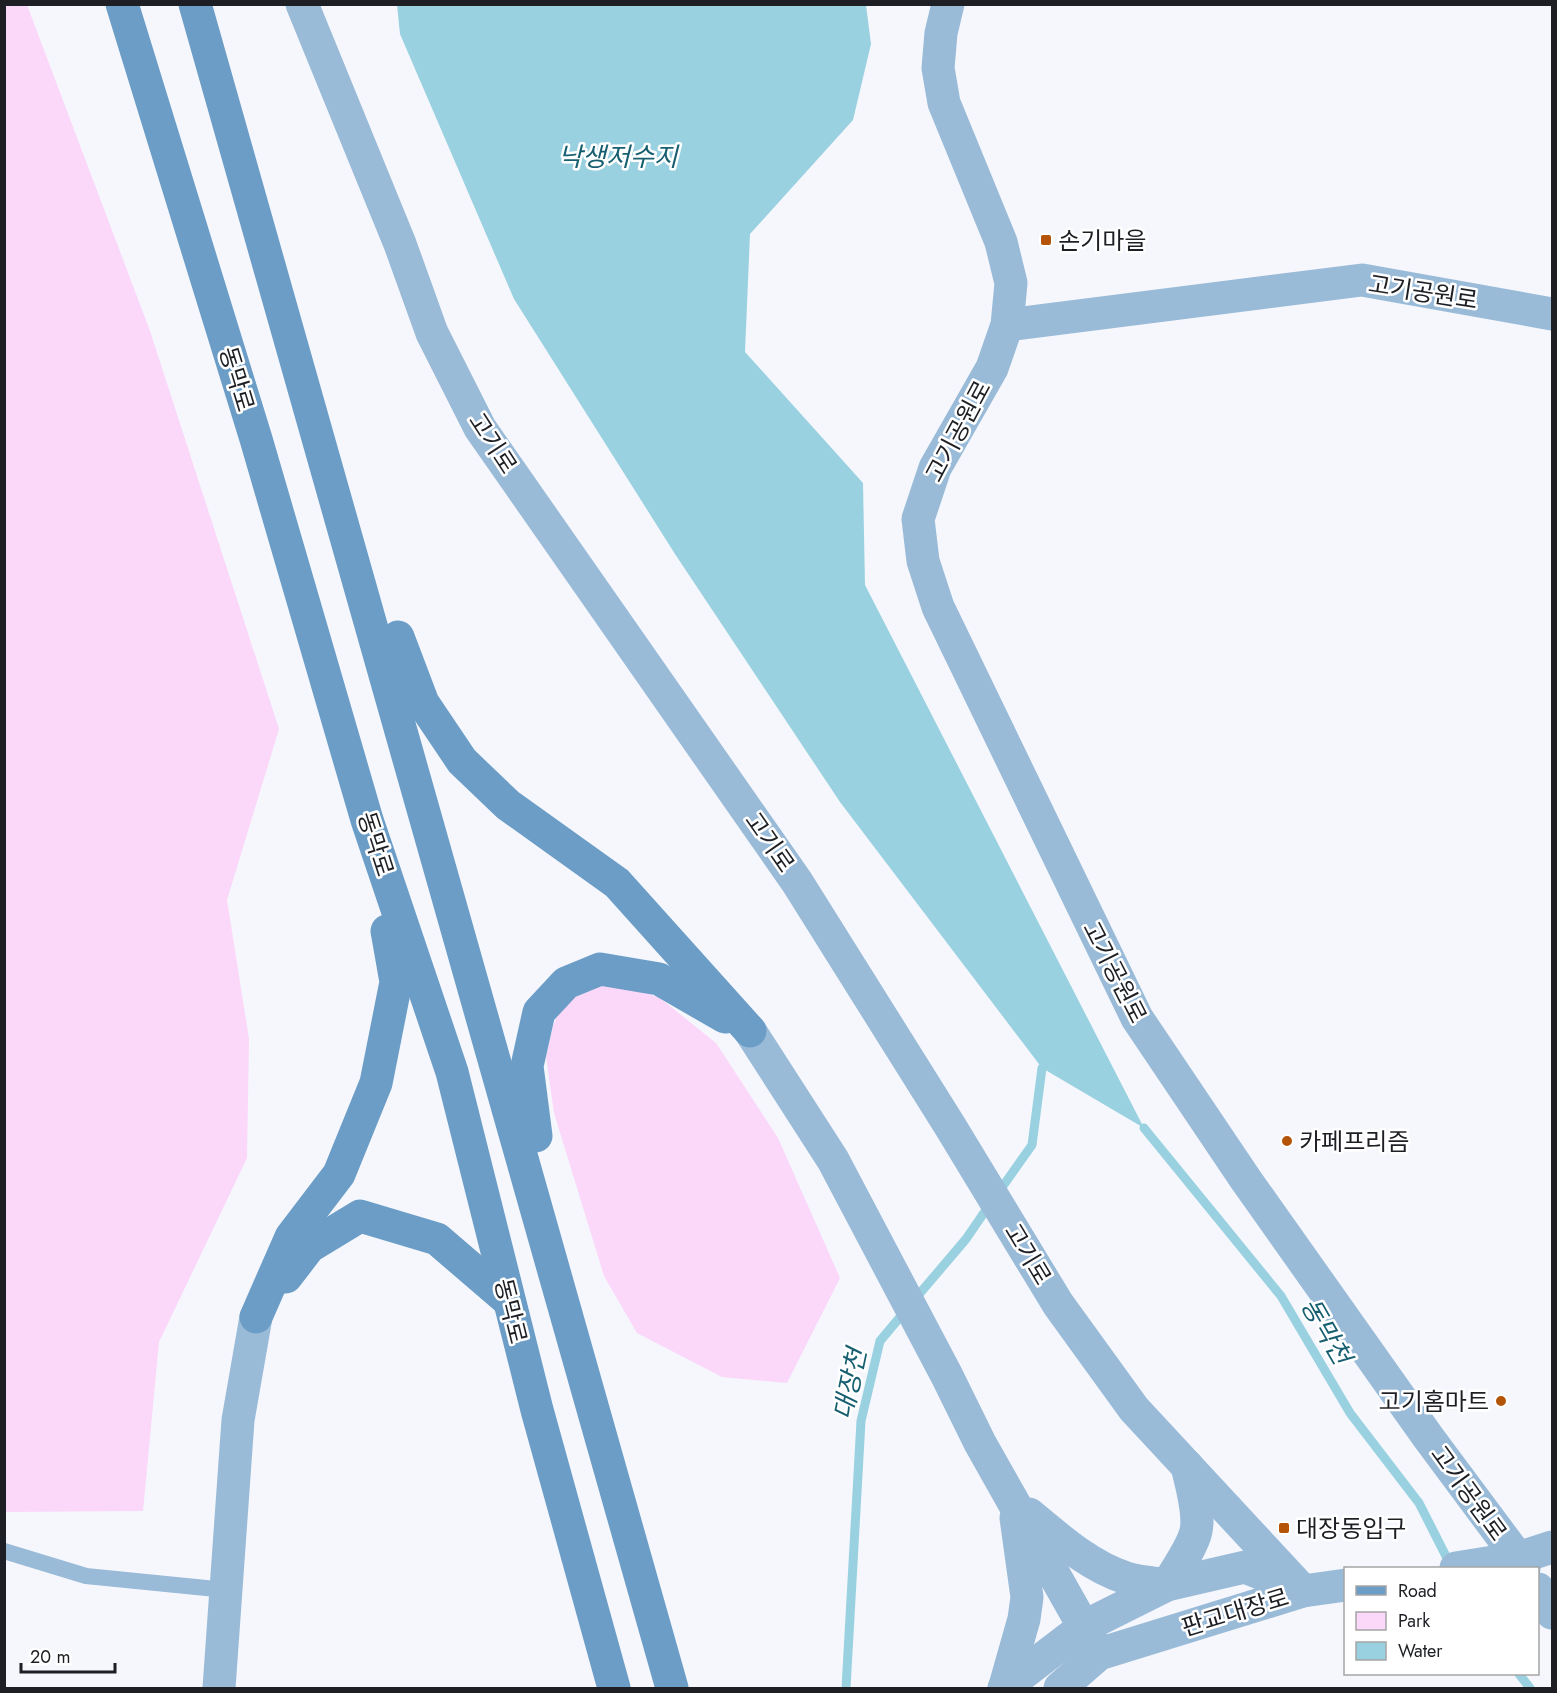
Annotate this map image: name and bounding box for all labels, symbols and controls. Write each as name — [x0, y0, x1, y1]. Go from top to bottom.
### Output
water label: 낙생저수지 — [558, 138, 680, 176]
place label: 손기마을 — [1058, 223, 1146, 258]
marker: 손기마을 — [1039, 233, 1053, 247]
street label: 고기공원로 — [1366, 266, 1480, 318]
street label: 동막로 — [211, 342, 263, 416]
street label: 고기공원로 — [917, 374, 999, 488]
street label: 고기로 — [460, 406, 526, 480]
street label: 고기로 — [737, 805, 803, 879]
street label: 동막로 — [349, 807, 403, 881]
street label: 고기공원로 — [1074, 915, 1156, 1029]
place label: 카페프리즘 — [1299, 1124, 1409, 1159]
marker: 카페프리즘 — [1280, 1134, 1294, 1148]
street label: 고기로 — [996, 1217, 1060, 1291]
street label: 동막로 — [486, 1275, 536, 1347]
water label: 동막천 — [1292, 1290, 1362, 1374]
water label: 대장천 — [824, 1342, 877, 1423]
place label: 고기홈마트 — [1379, 1384, 1489, 1419]
marker: 고기홈마트 — [1494, 1394, 1508, 1408]
street label: 고기공원로 — [1422, 1438, 1516, 1548]
place label: 대장동입구 — [1296, 1511, 1406, 1546]
marker: 대장동입구 — [1277, 1521, 1291, 1535]
legend — [1344, 1567, 1539, 1675]
text: Road — [1398, 1578, 1437, 1604]
street label: 판교대장로 — [1177, 1579, 1293, 1645]
text: Park — [1398, 1608, 1430, 1634]
scale bar — [21, 1636, 116, 1674]
text: Water — [1398, 1638, 1443, 1664]
text: 20 m — [30, 1644, 70, 1670]

